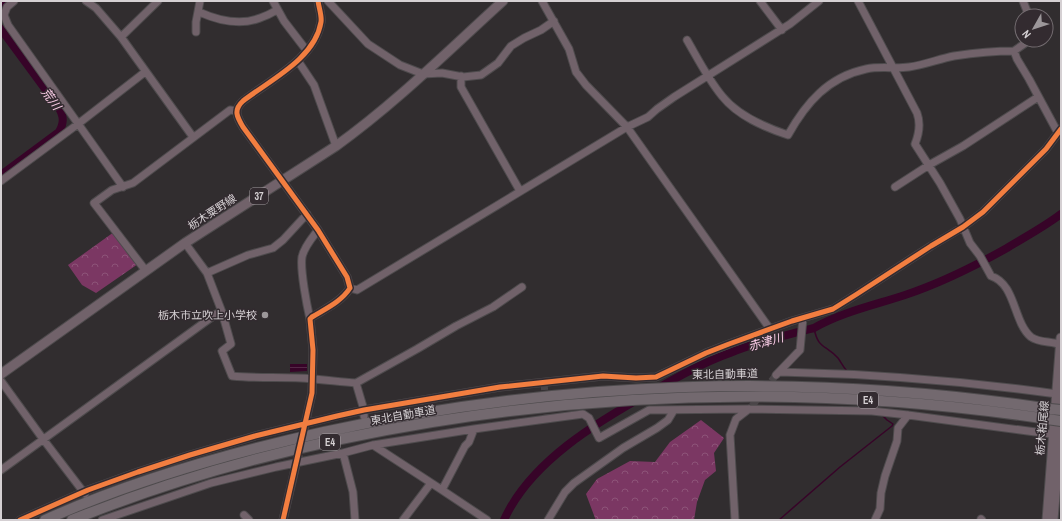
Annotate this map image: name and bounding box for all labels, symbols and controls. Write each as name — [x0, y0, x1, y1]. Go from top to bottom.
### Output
north arrow — [1014, 8, 1054, 48]
text: N — [1019, 27, 1034, 41]
water label: 荒川 — [37, 85, 66, 115]
road number: 37 — [250, 188, 268, 204]
street label: 栃木粟野線 — [185, 191, 239, 233]
place label: 栃木市立吹上小学校 — [158, 308, 257, 322]
marker: 栃木市立吹上小学校 — [260, 310, 270, 320]
water label: 赤津川 — [746, 329, 787, 355]
street label: 東北自動車道 — [692, 366, 758, 382]
road number: E4 — [858, 392, 878, 408]
street label: 栃木粕尾線 — [1033, 400, 1051, 456]
street label: 東北自動車道 — [369, 402, 437, 428]
road number: E4 — [320, 434, 340, 450]

